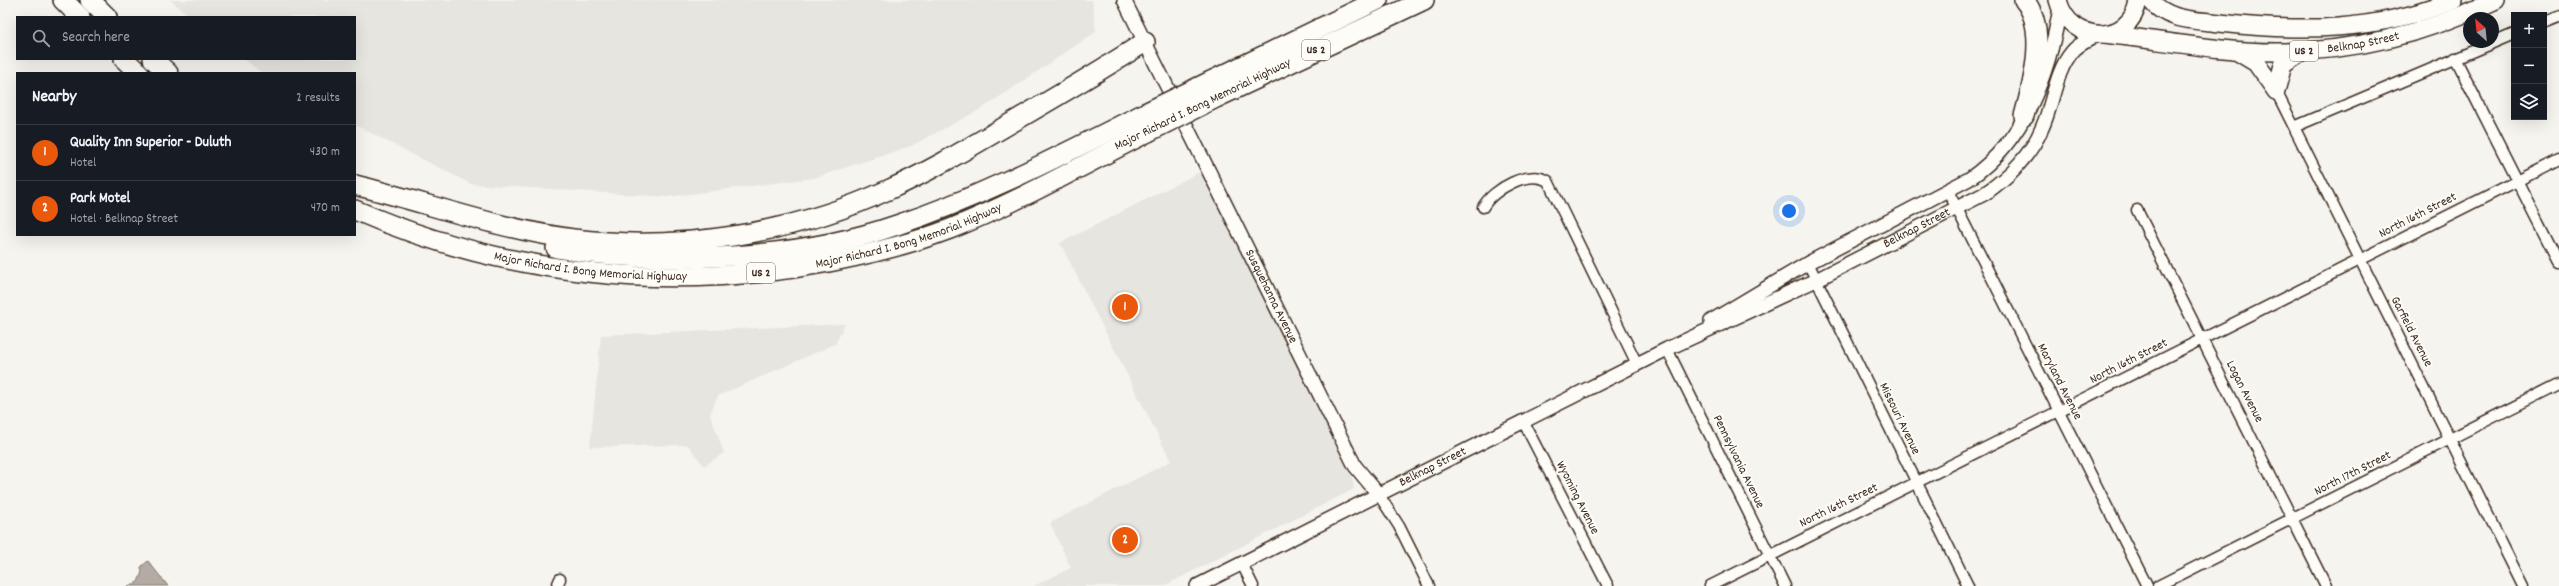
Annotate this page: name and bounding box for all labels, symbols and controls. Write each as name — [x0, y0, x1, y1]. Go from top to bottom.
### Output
north arrow — [2463, 12, 2499, 48]
map controls — [2511, 12, 2547, 120]
button: + — [2511, 12, 2547, 48]
search box — [16, 16, 356, 60]
icon: search — [30, 27, 52, 49]
text: Search here — [62, 27, 130, 49]
street label: Belknap Street — [2326, 27, 2402, 59]
road number: US 2 — [1302, 40, 1330, 60]
road number: US 2 — [2290, 41, 2318, 61]
button: − — [2511, 48, 2547, 84]
street label: Major Richard I. Bong Memorial Highway — [1112, 54, 1295, 156]
button: layers — [2511, 84, 2547, 120]
text: Nearby — [32, 86, 76, 110]
text: 2 results — [296, 89, 340, 108]
text: Quality Inn Superior - Duluth — [70, 132, 231, 154]
text: 1 — [44, 143, 46, 162]
text: 430 m — [310, 143, 340, 162]
text: Hotel — [70, 154, 96, 173]
text: Park Motel — [70, 188, 130, 210]
street label: North 16th Street — [2376, 188, 2460, 244]
street label: Major Richard I. Bong Memorial Highway — [814, 198, 1006, 274]
text: 2 — [42, 199, 48, 218]
text: 470 m — [311, 199, 340, 218]
your location — [1779, 201, 1799, 221]
street label: Belknap Street — [1880, 203, 1954, 253]
text: Hotel · Belknap Street — [70, 210, 178, 229]
street label: Susquehanna Avenue — [1240, 246, 1302, 347]
street label: Major Richard I. Bong Memorial Highway — [492, 247, 688, 286]
road number: US 2 — [747, 263, 775, 283]
pin: 1 — [1112, 292, 1138, 322]
street label: Garfield Avenue — [2385, 293, 2437, 371]
street label: North 16th Street — [2087, 334, 2171, 390]
street label: Maryland Avenue — [2032, 340, 2087, 424]
street label: Logan Avenue — [2220, 358, 2268, 427]
street label: Missouri Avenue — [1873, 380, 1925, 459]
street label: Pennsylvania Avenue — [1707, 412, 1769, 512]
street label: Belknap Street — [1396, 442, 1470, 492]
street label: North 17th Street — [2311, 446, 2395, 502]
street label: Wyoming Avenue — [1550, 458, 1604, 538]
street label: North 16th Street — [1797, 479, 1882, 533]
pin: 2 — [1112, 525, 1138, 555]

